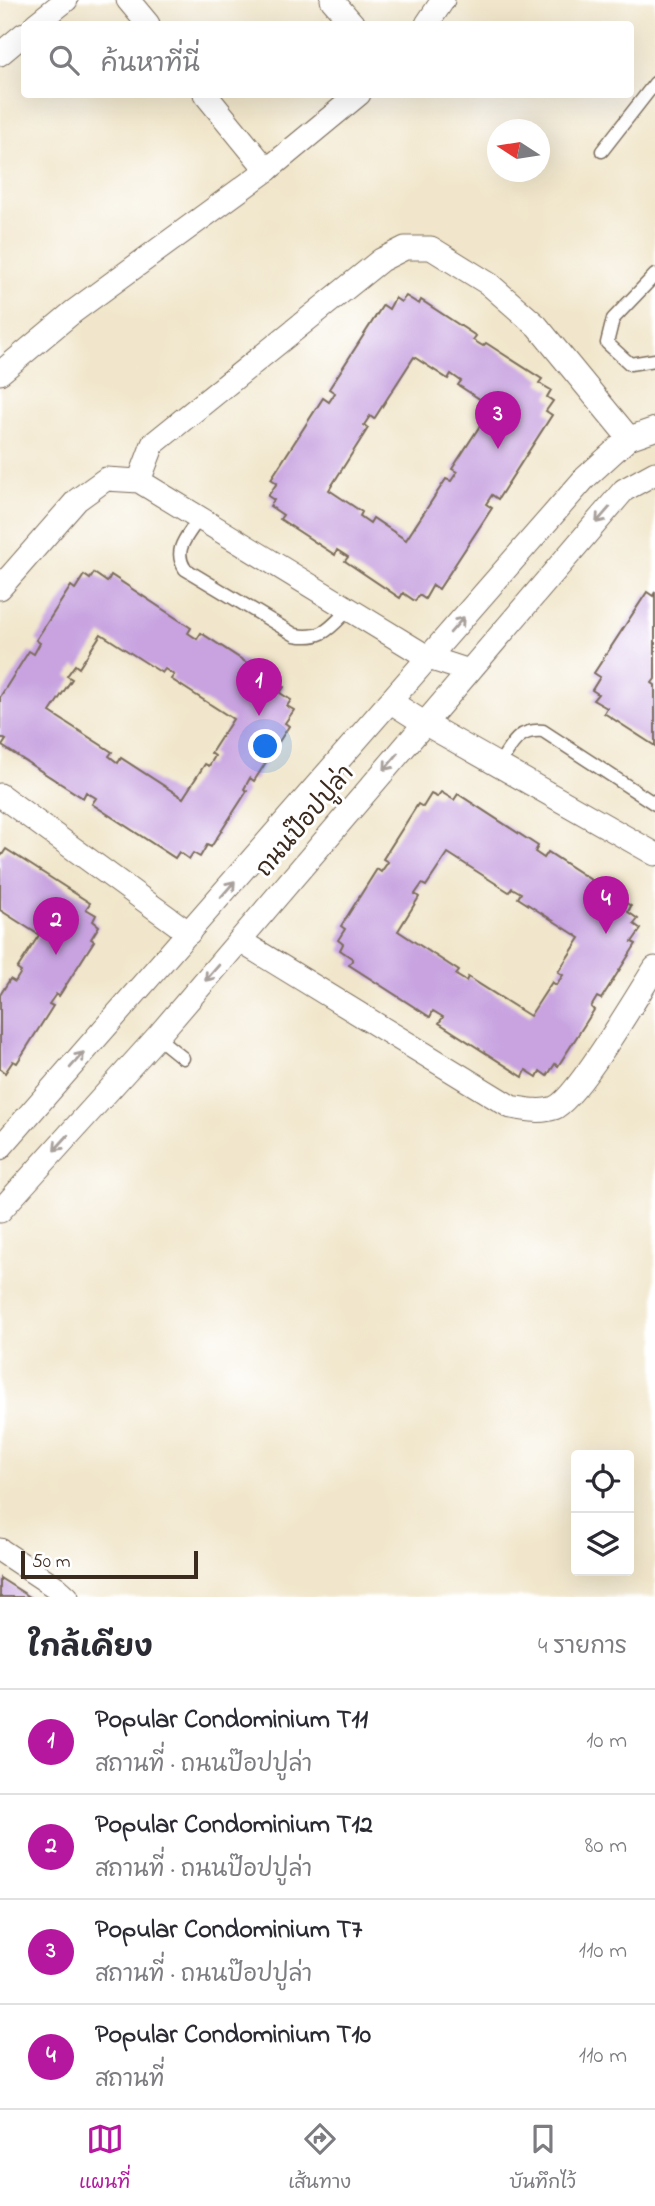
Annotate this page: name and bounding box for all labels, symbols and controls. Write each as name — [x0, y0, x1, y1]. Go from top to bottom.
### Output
search box — [21, 21, 634, 98]
icon: search — [45, 41, 83, 79]
text: ค้นหาที่นี่ — [101, 46, 200, 84]
north arrow — [487, 119, 550, 182]
pin: 3 — [475, 391, 521, 449]
one-way arrow — [595, 506, 611, 524]
one-way arrow — [449, 617, 465, 635]
pin: 1 — [236, 658, 282, 716]
your location — [248, 729, 282, 763]
one-way arrow — [383, 753, 399, 771]
street label: ถนนป๊อปปูล่า — [249, 758, 363, 886]
pin: 4 — [583, 876, 629, 934]
one-way arrow — [220, 881, 236, 899]
pin: 2 — [33, 897, 79, 955]
one-way arrow — [204, 964, 220, 982]
one-way arrow — [69, 1052, 85, 1070]
one-way arrow — [53, 1134, 69, 1152]
map controls — [571, 1450, 634, 1576]
button: locate — [571, 1450, 634, 1513]
button: layers — [571, 1513, 634, 1576]
scale bar — [21, 1548, 198, 1580]
text: 50 m — [32, 1549, 71, 1576]
text: ใกล้เคียง — [28, 1627, 153, 1671]
text: 4 รายการ — [538, 1631, 627, 1664]
text: Popular Condominium T11 — [95, 1702, 368, 1740]
text: 1 — [47, 1725, 55, 1758]
text: 10 m — [586, 1725, 627, 1758]
text: สถานที่ · ถนนป๊อปปูล่า — [95, 1749, 312, 1782]
text: Popular Condominium T12 — [95, 1807, 373, 1845]
text: 2 — [45, 1830, 57, 1863]
text: 80 m — [585, 1830, 627, 1863]
text: สถานที่ · ถนนป๊อปปูล่า — [95, 1854, 312, 1887]
text: Popular Condominium T7 — [95, 1912, 362, 1950]
text: 3 — [46, 1935, 56, 1968]
text: 110 m — [579, 1935, 627, 1968]
text: สถานที่ · ถนนป๊อปปูล่า — [95, 1959, 312, 1992]
text: Popular Condominium T10 — [95, 2017, 371, 2055]
text: 4 — [46, 2040, 56, 2073]
text: 110 m — [579, 2040, 627, 2073]
text: สถานที่ — [95, 2064, 164, 2097]
tab: แผนที่ — [79, 2120, 130, 2197]
tab: เส้นทาง — [288, 2120, 351, 2197]
tab: บันทึกไว้ — [509, 2120, 576, 2197]

